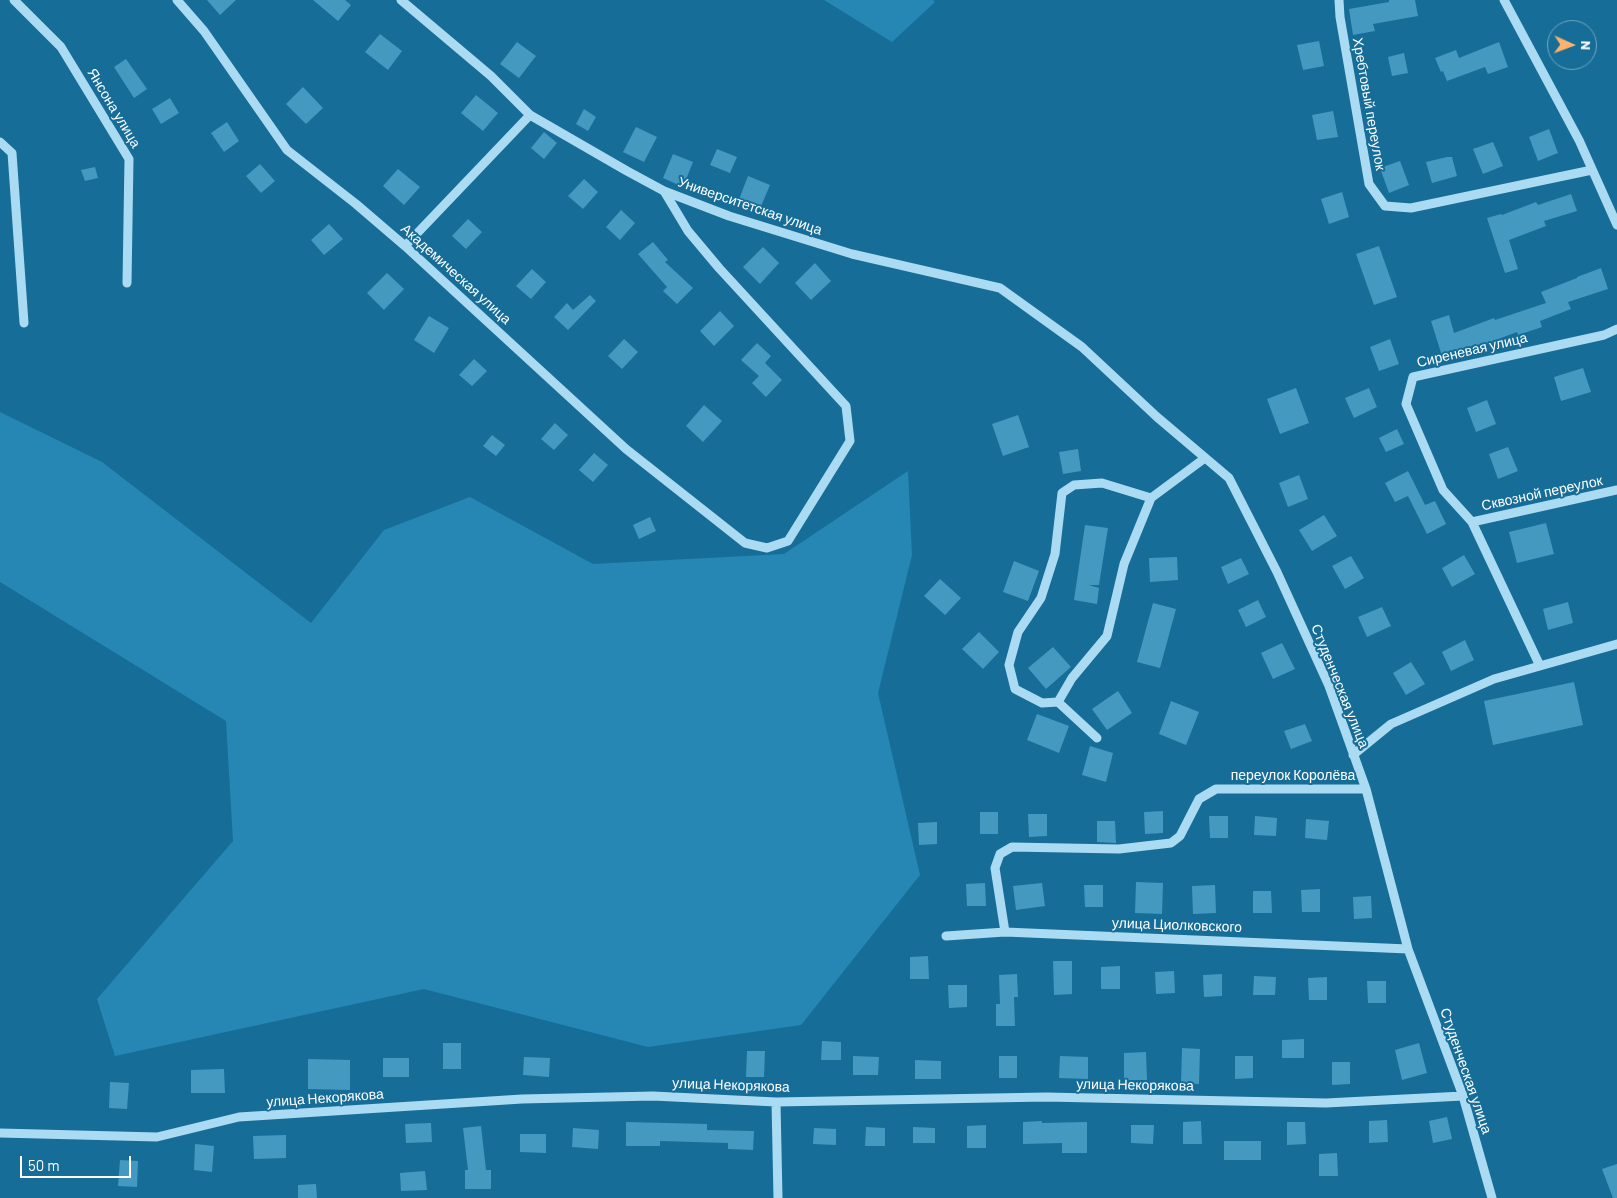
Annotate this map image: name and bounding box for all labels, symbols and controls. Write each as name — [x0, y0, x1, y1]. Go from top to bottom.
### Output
north arrow — [1547, 20, 1597, 70]
street label: Хребтовый переулок — [1349, 36, 1389, 172]
text: N — [1578, 41, 1595, 50]
street label: Янсона улица — [84, 65, 144, 151]
street label: Университетская улица — [676, 173, 824, 239]
street label: Академическая улица — [398, 220, 514, 328]
street label: Сиреневая улица — [1415, 329, 1529, 371]
street label: Сквозной переулок — [1480, 472, 1604, 514]
street label: Студенческая улица — [1307, 622, 1373, 750]
street label: переулок Королёва — [1231, 767, 1355, 783]
street label: улица Циолковского — [1112, 914, 1242, 936]
street label: Студенческая улица — [1437, 1006, 1495, 1136]
street label: улица Некорякова — [672, 1075, 790, 1095]
street label: улица Некорякова — [1076, 1076, 1194, 1094]
street label: улица Некорякова — [266, 1086, 384, 1110]
scale bar — [22, 1146, 134, 1178]
text: 50 m — [28, 1156, 60, 1174]

